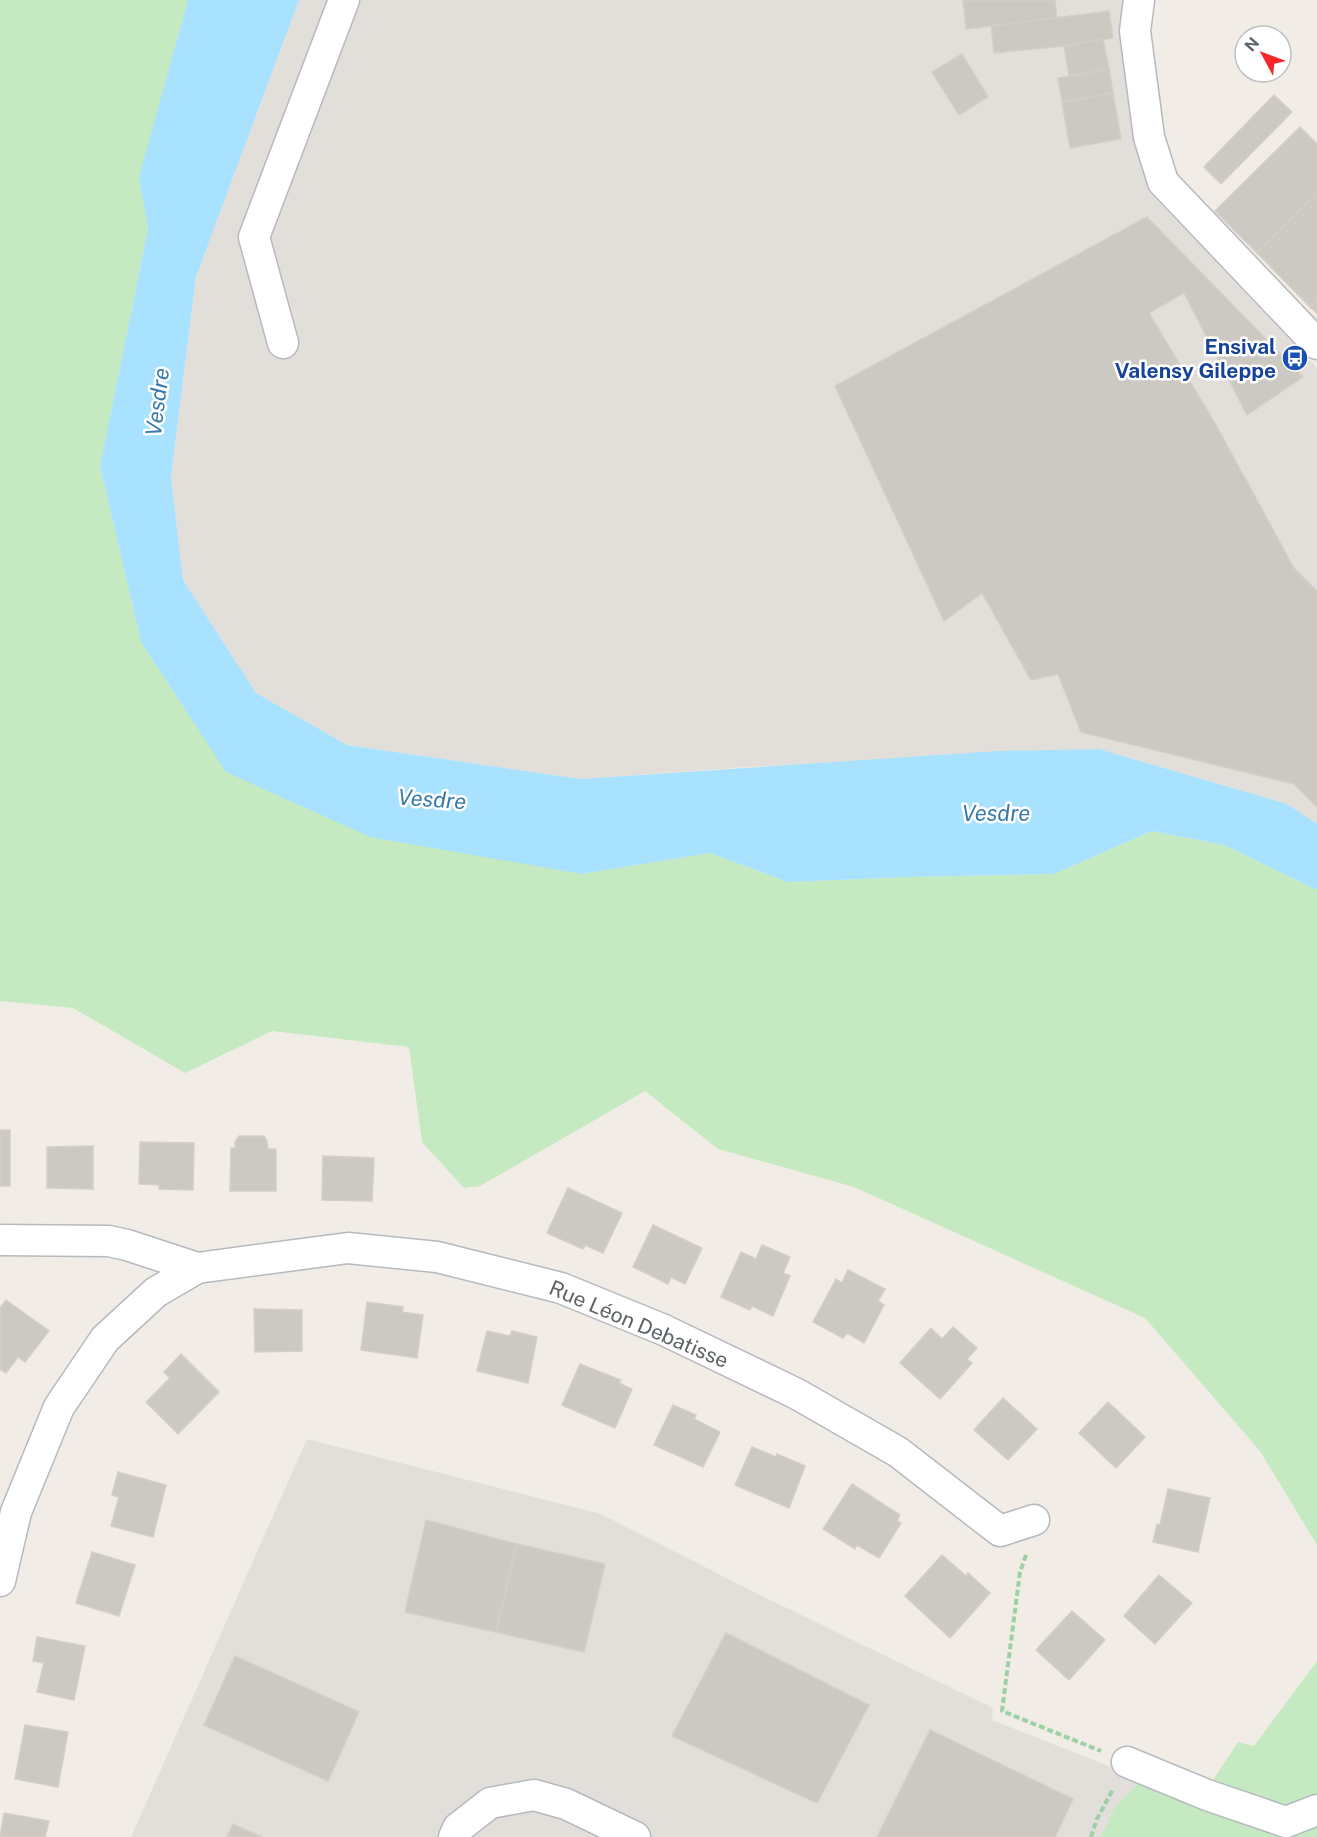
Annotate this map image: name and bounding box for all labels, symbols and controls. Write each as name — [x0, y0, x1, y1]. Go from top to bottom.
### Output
north arrow — [1233, 24, 1293, 84]
text: N — [1241, 34, 1263, 55]
place label: Ensival Valensy Gileppe — [1115, 334, 1276, 383]
bus stop icon: Ensival Valensy Gileppe — [1280, 343, 1310, 373]
water label: Vesdre — [140, 366, 174, 438]
water label: Vesdre — [397, 784, 467, 814]
water label: Vesdre — [962, 800, 1030, 826]
street label: Rue Léon Debatisse — [546, 1275, 732, 1373]

